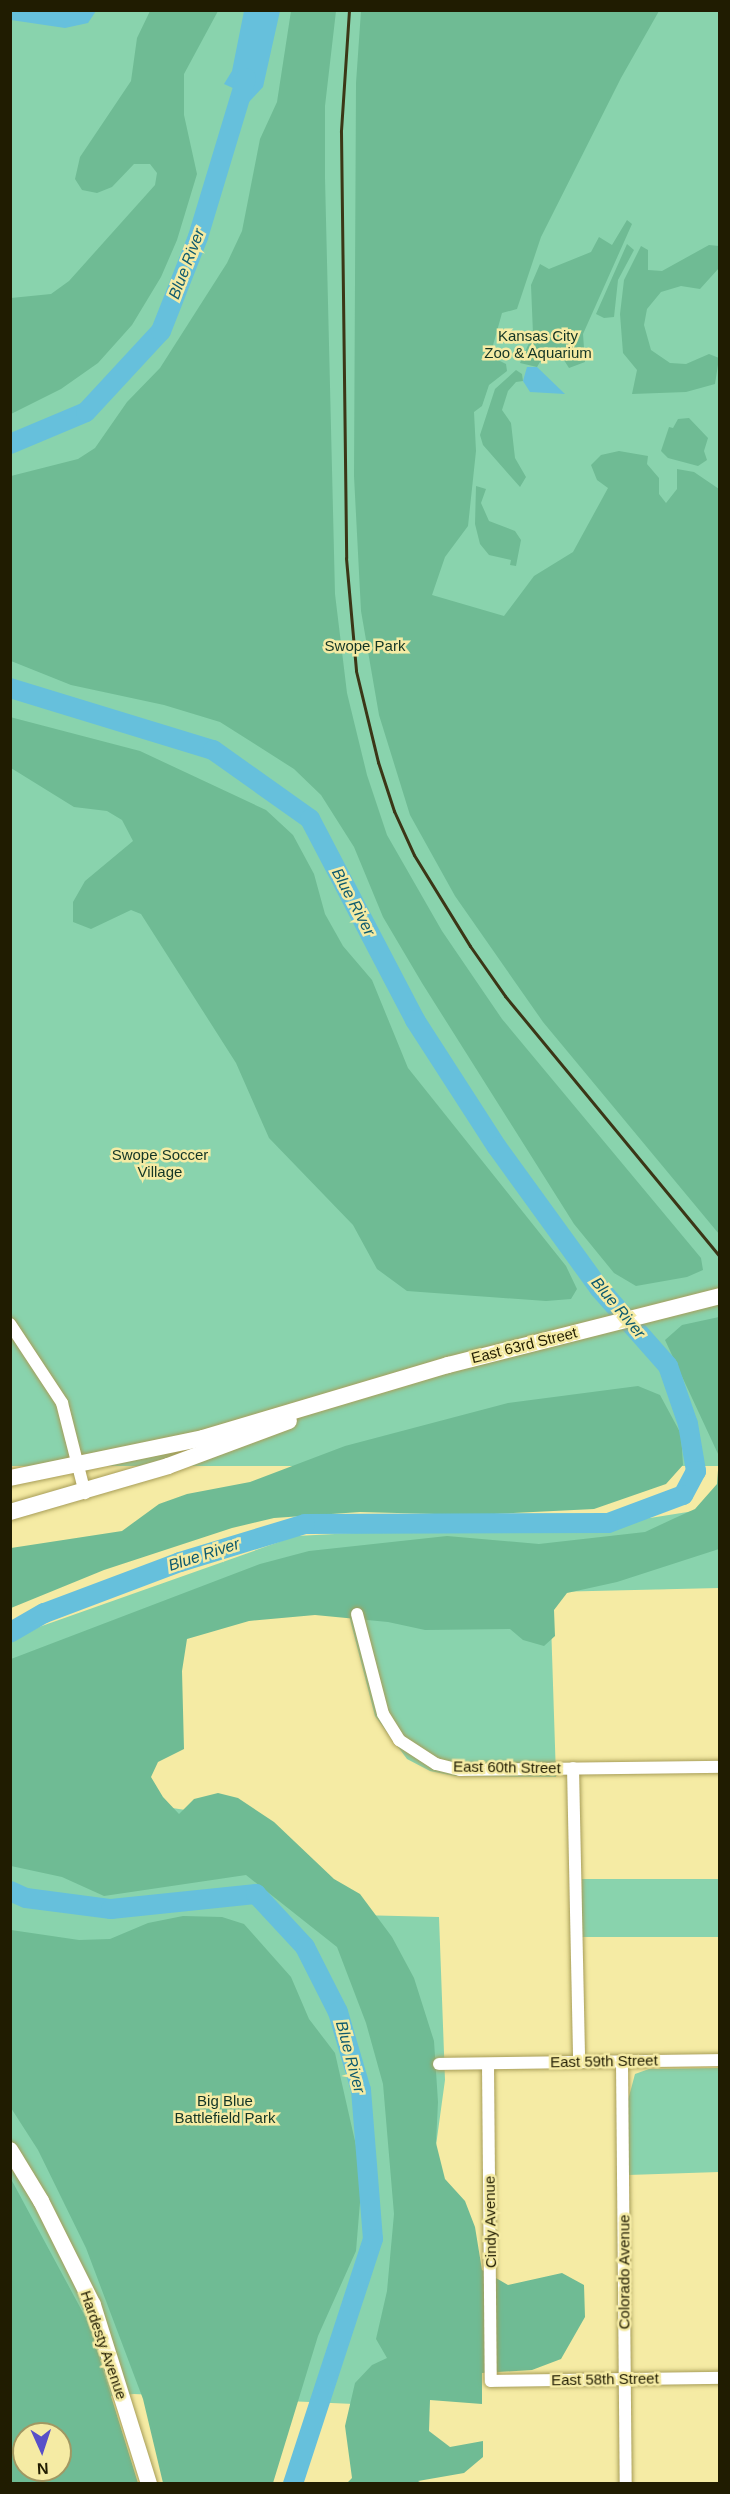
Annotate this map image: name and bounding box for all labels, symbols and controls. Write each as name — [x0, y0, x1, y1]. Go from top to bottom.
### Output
water label: Blue River — [165, 226, 209, 302]
park label: Kansas City Zoo & Aquarium — [484, 326, 592, 361]
park label: Swope Park — [325, 637, 405, 655]
water label: Blue River — [327, 865, 379, 939]
park label: Swope Soccer Village — [112, 1145, 208, 1180]
water label: Blue River — [587, 1274, 649, 1342]
street label: East 63rd Street — [469, 1323, 579, 1367]
water label: Blue River — [166, 1534, 242, 1576]
street label: East 60th Street — [453, 1757, 561, 1777]
water label: Blue River — [331, 2019, 369, 2095]
street label: East 59th Street — [550, 2051, 658, 2071]
park label: Big Blue Battlefield Park — [175, 2091, 275, 2126]
street label: Cindy Avenue — [480, 2175, 500, 2269]
street label: Colorado Avenue — [615, 2214, 633, 2330]
street label: Hardesty Avenue — [77, 2288, 131, 2402]
street label: East 58th Street — [551, 2369, 659, 2389]
north arrow — [12, 2422, 72, 2482]
text: N — [37, 2460, 49, 2477]

